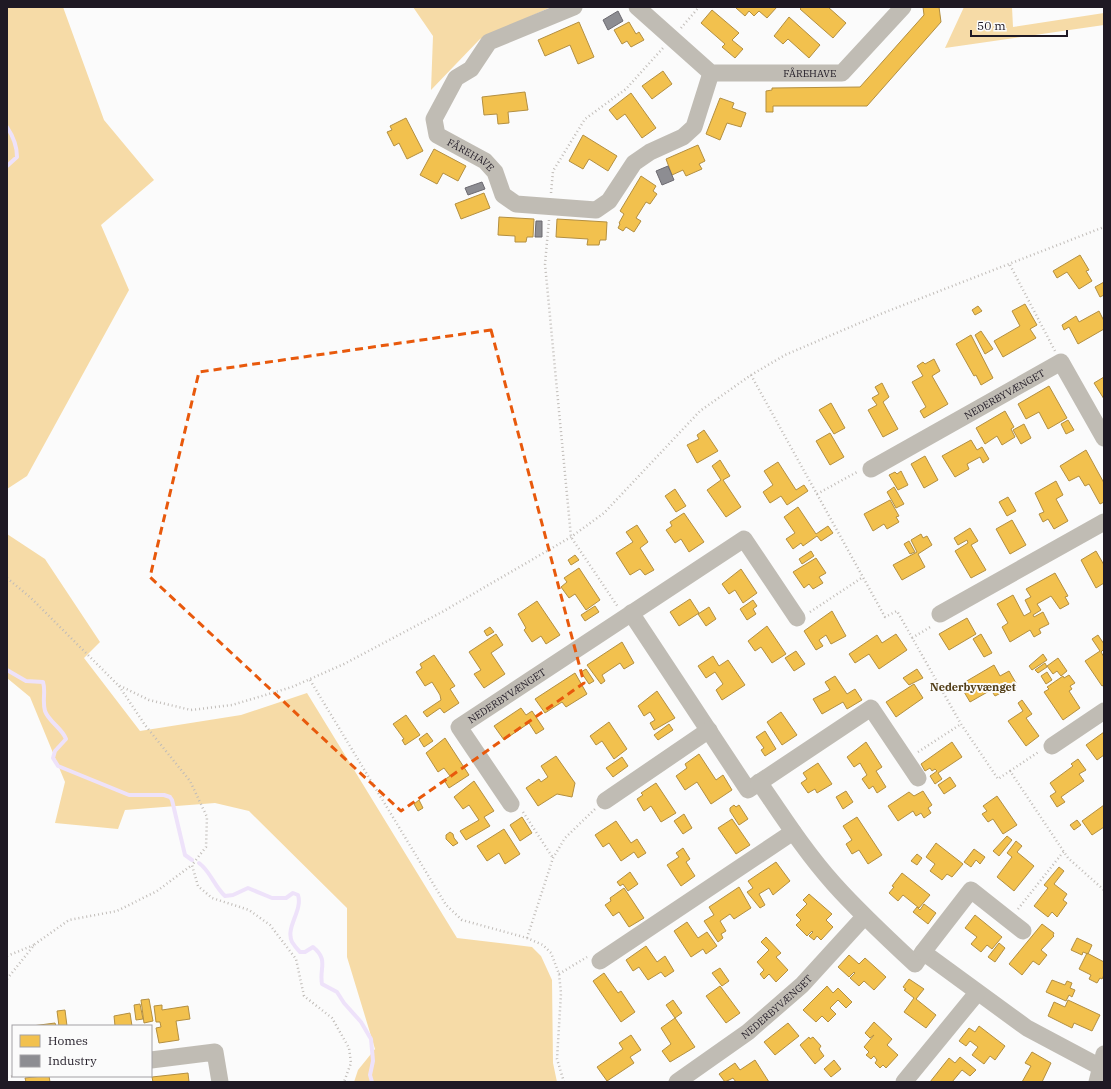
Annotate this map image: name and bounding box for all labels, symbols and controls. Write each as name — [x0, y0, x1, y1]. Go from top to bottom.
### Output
scale bar — [971, 12, 1067, 38]
text: 50 m — [977, 18, 1006, 33]
street label: FÅREHAVE — [783, 67, 836, 80]
street label: FÅREHAVE — [445, 135, 497, 174]
street label: NEDERBYVÆNGET — [962, 366, 1047, 422]
street label: NEDERBYVÆNGET — [465, 665, 548, 726]
district label: Nederbyvænget — [930, 680, 1016, 694]
street label: NEDERBYVÆNGET — [738, 971, 815, 1041]
legend — [12, 1025, 152, 1077]
text: Homes — [48, 1033, 88, 1048]
text: Industry — [48, 1053, 97, 1068]

